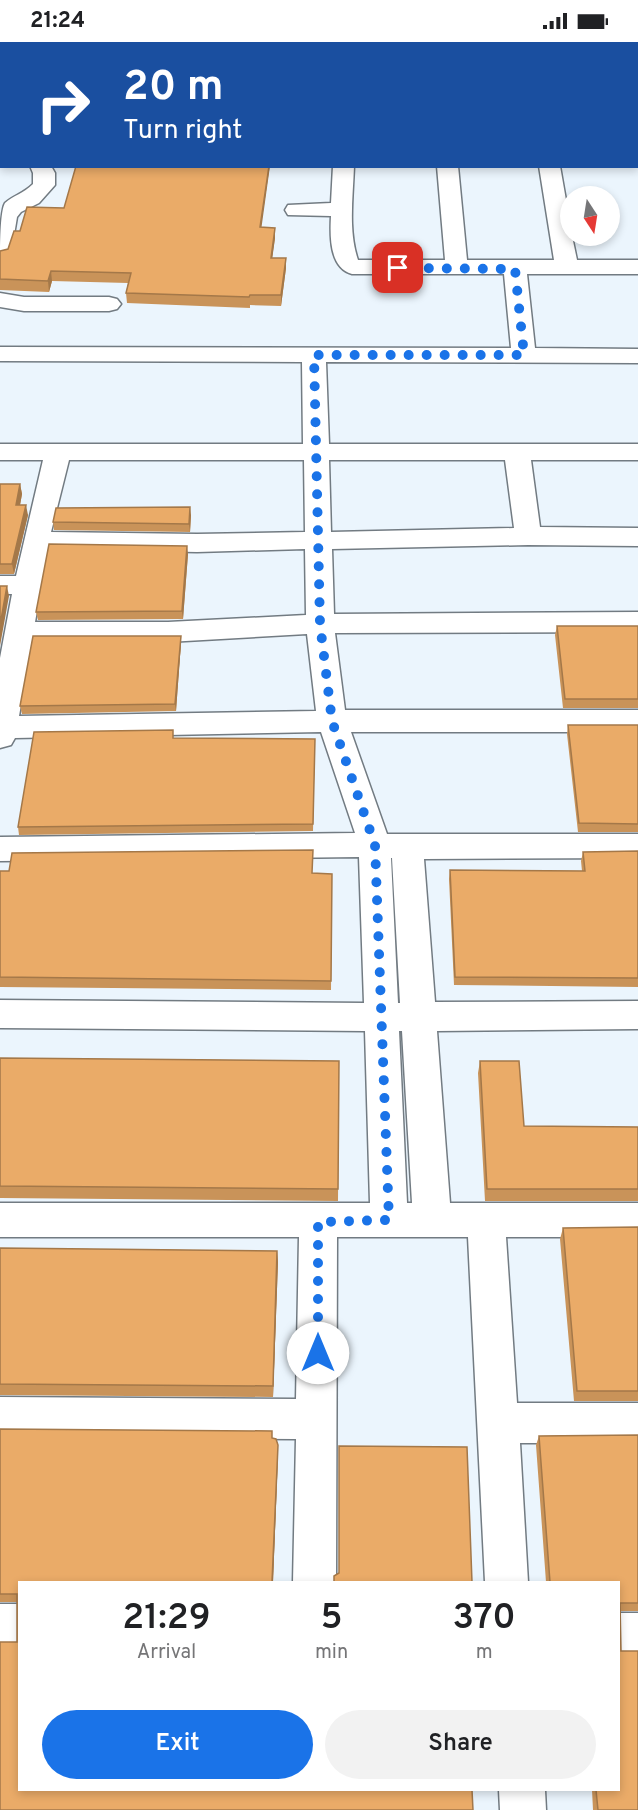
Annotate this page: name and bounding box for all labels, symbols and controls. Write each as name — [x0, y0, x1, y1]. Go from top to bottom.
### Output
text: 21:24 — [30, 8, 85, 35]
text: 20 m — [123, 62, 224, 115]
icon: right — [24, 66, 102, 144]
text: Turn right — [123, 114, 242, 148]
north arrow — [560, 186, 620, 246]
map controls — [560, 186, 620, 246]
pin — [372, 242, 423, 293]
icon: arrive — [381, 251, 414, 284]
position arrow — [286, 1321, 350, 1385]
text: 21:29 — [122, 1596, 211, 1642]
text: 5 — [321, 1596, 343, 1642]
text: 370 — [452, 1596, 516, 1642]
text: Arrival — [137, 1640, 196, 1666]
text: min — [315, 1640, 348, 1666]
text: m — [476, 1640, 493, 1666]
button: Exit — [42, 1710, 313, 1779]
button: Share — [325, 1710, 596, 1779]

